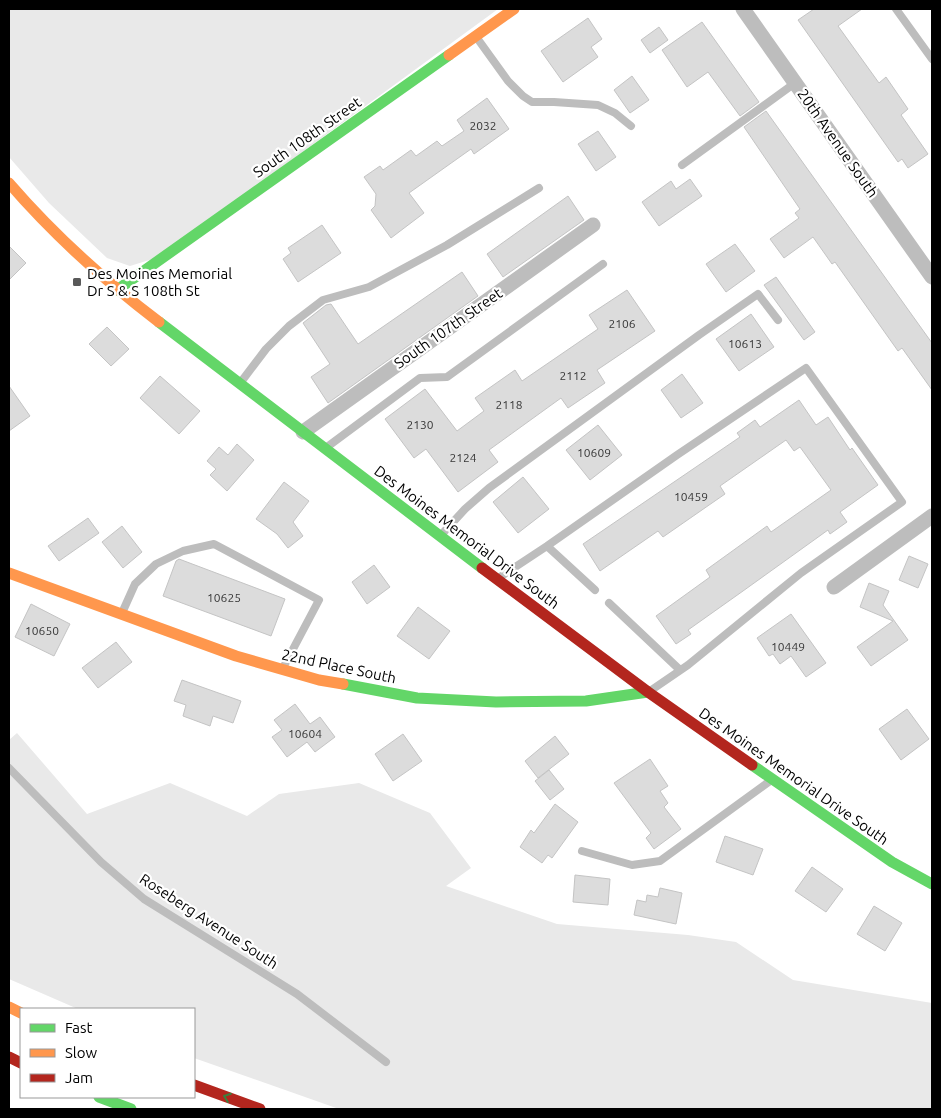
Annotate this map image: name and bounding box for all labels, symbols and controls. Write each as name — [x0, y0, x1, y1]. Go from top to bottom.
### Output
street label: 20th Avenue South — [794, 86, 882, 200]
street label: South 108th Street — [250, 93, 364, 181]
house number: 2032 — [469, 119, 497, 132]
place label: Des Moines Memorial Dr S & S 108th St — [87, 265, 232, 299]
marker: Des Moines Memorial Dr S & S 108th St — [71, 276, 83, 288]
street label: South 107th Street — [391, 284, 505, 372]
house number: 2106 — [608, 317, 636, 330]
house number: 10613 — [728, 337, 762, 350]
house number: 2112 — [559, 369, 587, 382]
house number: 2118 — [495, 398, 523, 411]
house number: 2130 — [406, 418, 434, 431]
house number: 10609 — [577, 446, 611, 459]
house number: 2124 — [449, 451, 477, 464]
street label: Des Moines Memorial Drive South — [371, 462, 563, 612]
house number: 10459 — [674, 490, 708, 503]
house number: 10625 — [207, 591, 241, 604]
house number: 10650 — [25, 624, 59, 637]
house number: 10449 — [771, 640, 805, 653]
street label: 22nd Place South — [280, 646, 398, 686]
street label: Des Moines Memorial Drive South — [696, 704, 892, 848]
house number: 10604 — [288, 727, 322, 740]
street label: Roseberg Avenue South — [137, 870, 281, 972]
legend — [20, 1008, 195, 1098]
text: Fast — [65, 1019, 93, 1036]
text: Slow — [65, 1044, 98, 1061]
text: Jam — [65, 1069, 93, 1086]
one-way arrow — [223, 1093, 232, 1103]

